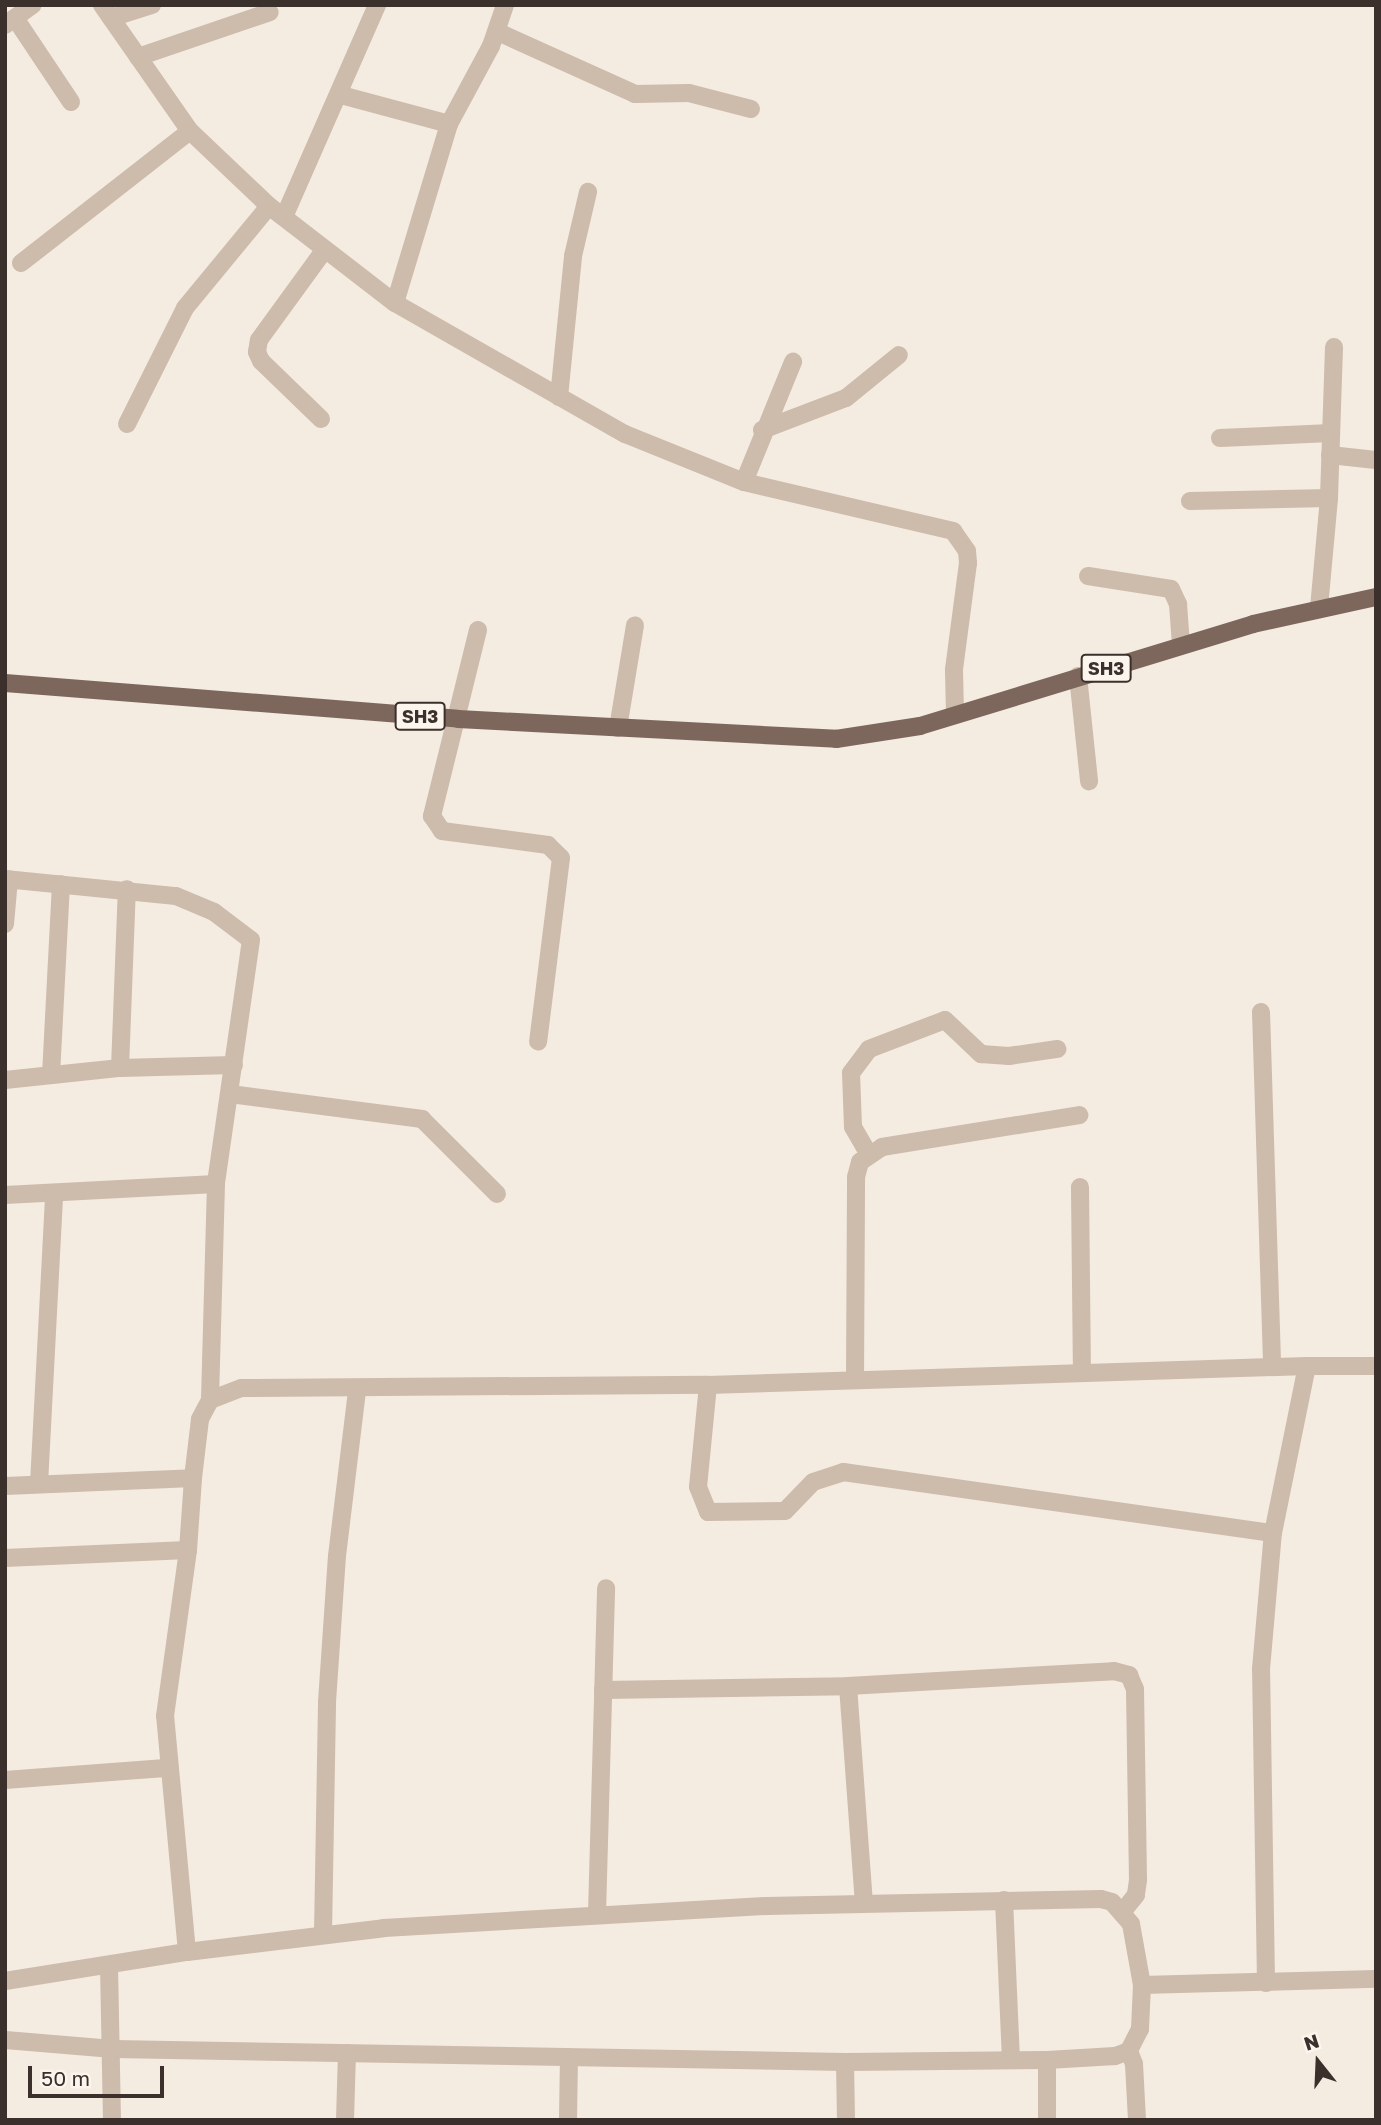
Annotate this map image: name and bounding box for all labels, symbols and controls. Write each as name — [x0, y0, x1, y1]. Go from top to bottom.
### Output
road number: SH3 — [1080, 654, 1132, 682]
road number: SH3 — [394, 702, 446, 730]
north arrow — [1283, 2027, 1353, 2097]
text: N — [1301, 2028, 1322, 2055]
scale bar — [32, 2052, 168, 2096]
text: 50 m — [41, 2065, 90, 2091]

